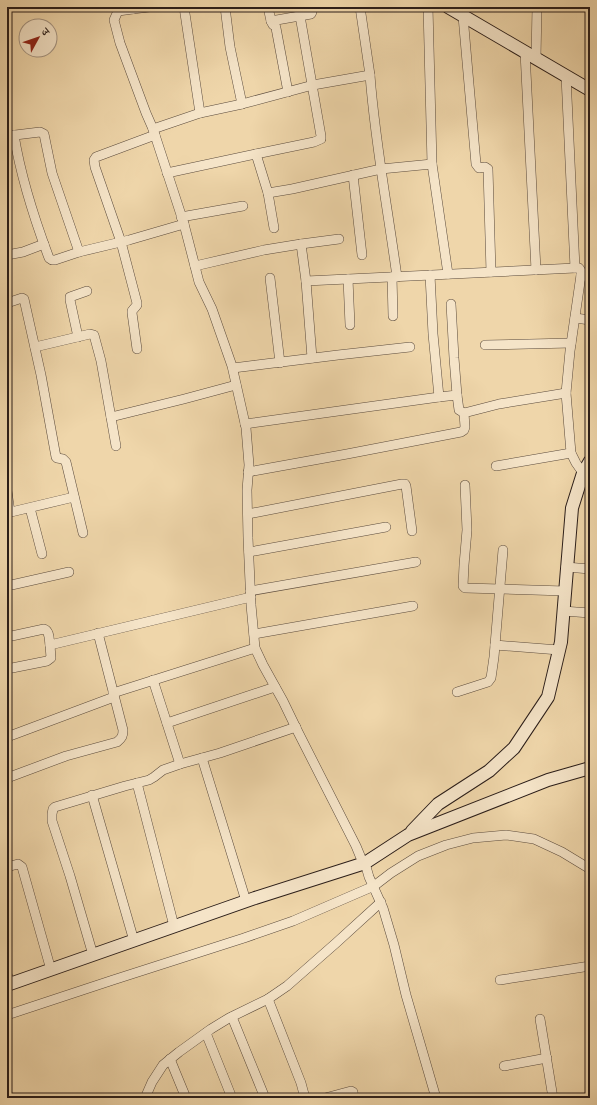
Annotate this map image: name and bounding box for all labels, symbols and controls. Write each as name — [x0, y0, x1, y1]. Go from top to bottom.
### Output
north arrow — [18, 18, 58, 58]
text: उ — [38, 25, 53, 39]

